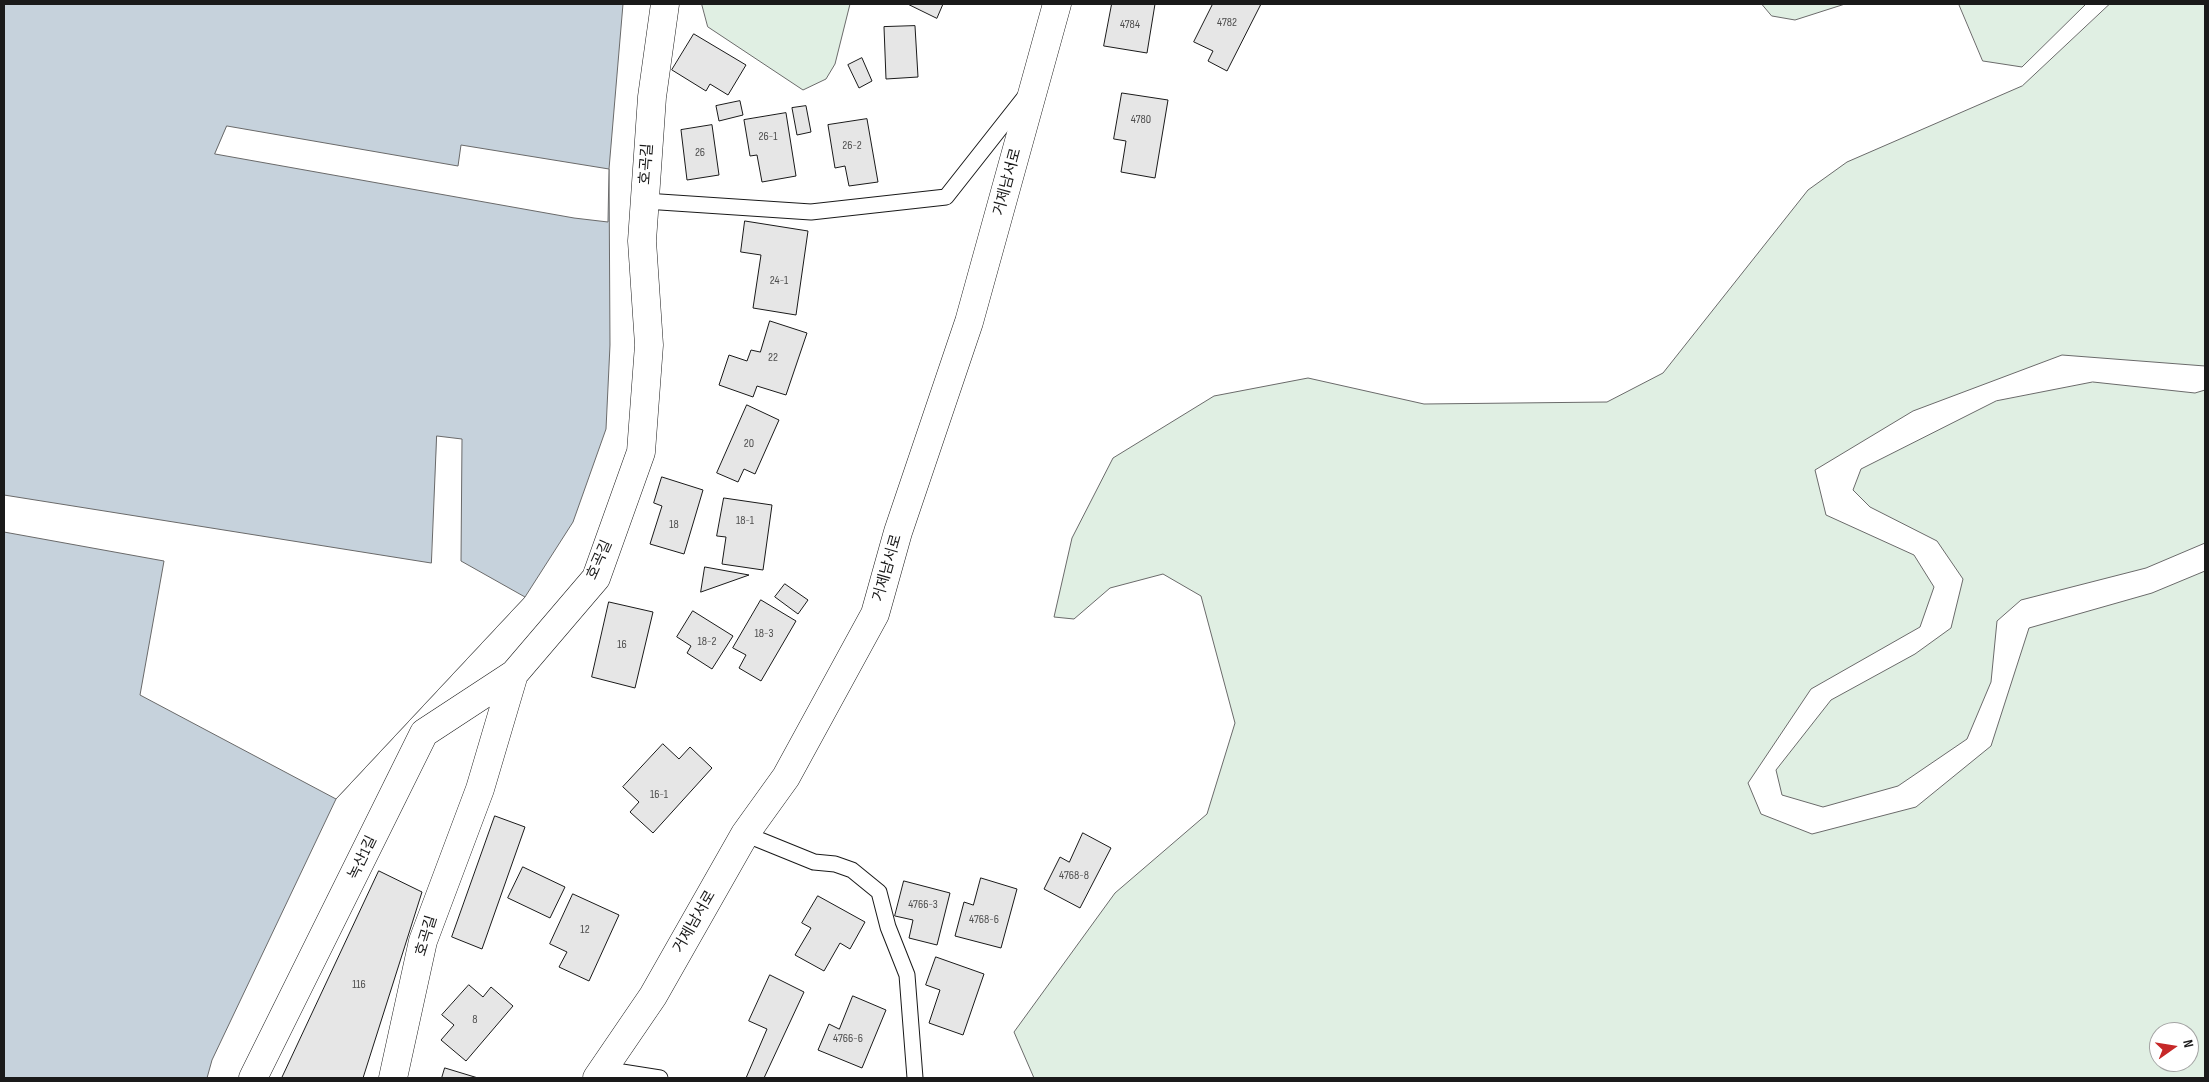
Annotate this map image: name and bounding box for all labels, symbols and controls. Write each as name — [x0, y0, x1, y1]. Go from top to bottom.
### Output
house number: 4782 — [1217, 16, 1237, 30]
house number: 4784 — [1120, 18, 1140, 32]
house number: 4780 — [1131, 113, 1151, 127]
house number: 26-1 — [759, 130, 777, 144]
house number: 26-2 — [842, 139, 862, 153]
street label: 호곡길 — [637, 143, 657, 185]
house number: 26 — [695, 146, 705, 160]
street label: 거제남서로 — [990, 146, 1026, 218]
house number: 24-1 — [770, 274, 788, 288]
house number: 22 — [768, 351, 778, 365]
house number: 20 — [744, 437, 754, 451]
house number: 18-1 — [736, 514, 754, 528]
house number: 18 — [669, 518, 679, 532]
street label: 거제남서로 — [870, 532, 906, 604]
street label: 호곡길 — [583, 537, 617, 583]
house number: 18-3 — [755, 627, 773, 641]
house number: 18-2 — [698, 635, 716, 649]
house number: 16 — [617, 638, 627, 652]
house number: 16-1 — [650, 788, 668, 802]
street label: 녹산1길 — [345, 833, 381, 883]
house number: 4768-8 — [1059, 869, 1089, 883]
street label: 거제남서로 — [670, 888, 720, 956]
house number: 4766-3 — [908, 898, 938, 912]
house number: 4768-6 — [969, 913, 999, 927]
street label: 호곡길 — [412, 914, 442, 958]
house number: 12 — [580, 923, 590, 937]
house number: 116 — [352, 978, 366, 992]
house number: 8 — [472, 1013, 478, 1027]
north arrow — [2149, 1022, 2199, 1072]
house number: 4766-6 — [833, 1032, 863, 1046]
text: N — [2179, 1038, 2197, 1049]

